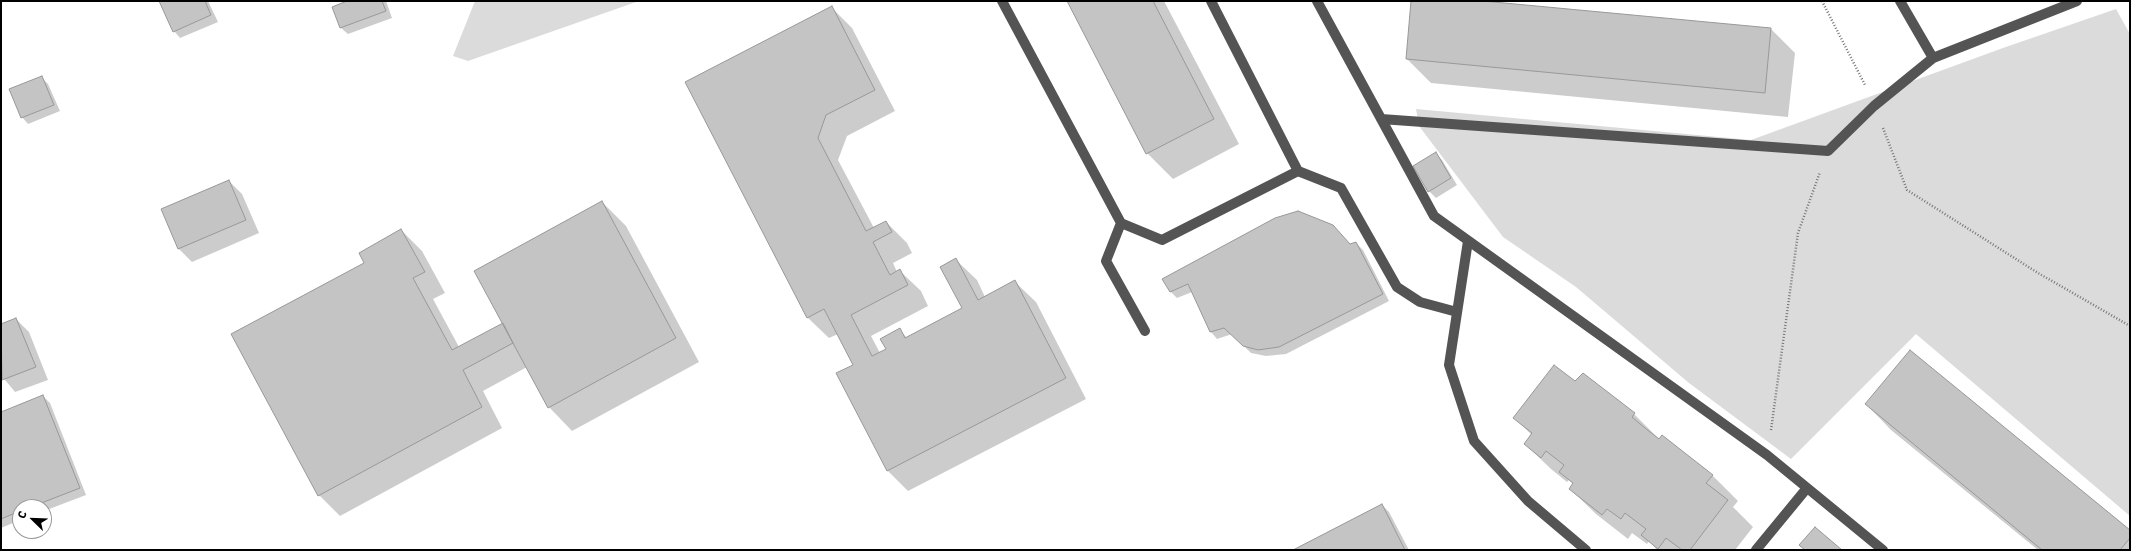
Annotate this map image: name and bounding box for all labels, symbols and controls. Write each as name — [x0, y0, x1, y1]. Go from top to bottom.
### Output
north arrow — [12, 499, 52, 539]
text: С — [14, 509, 30, 521]

